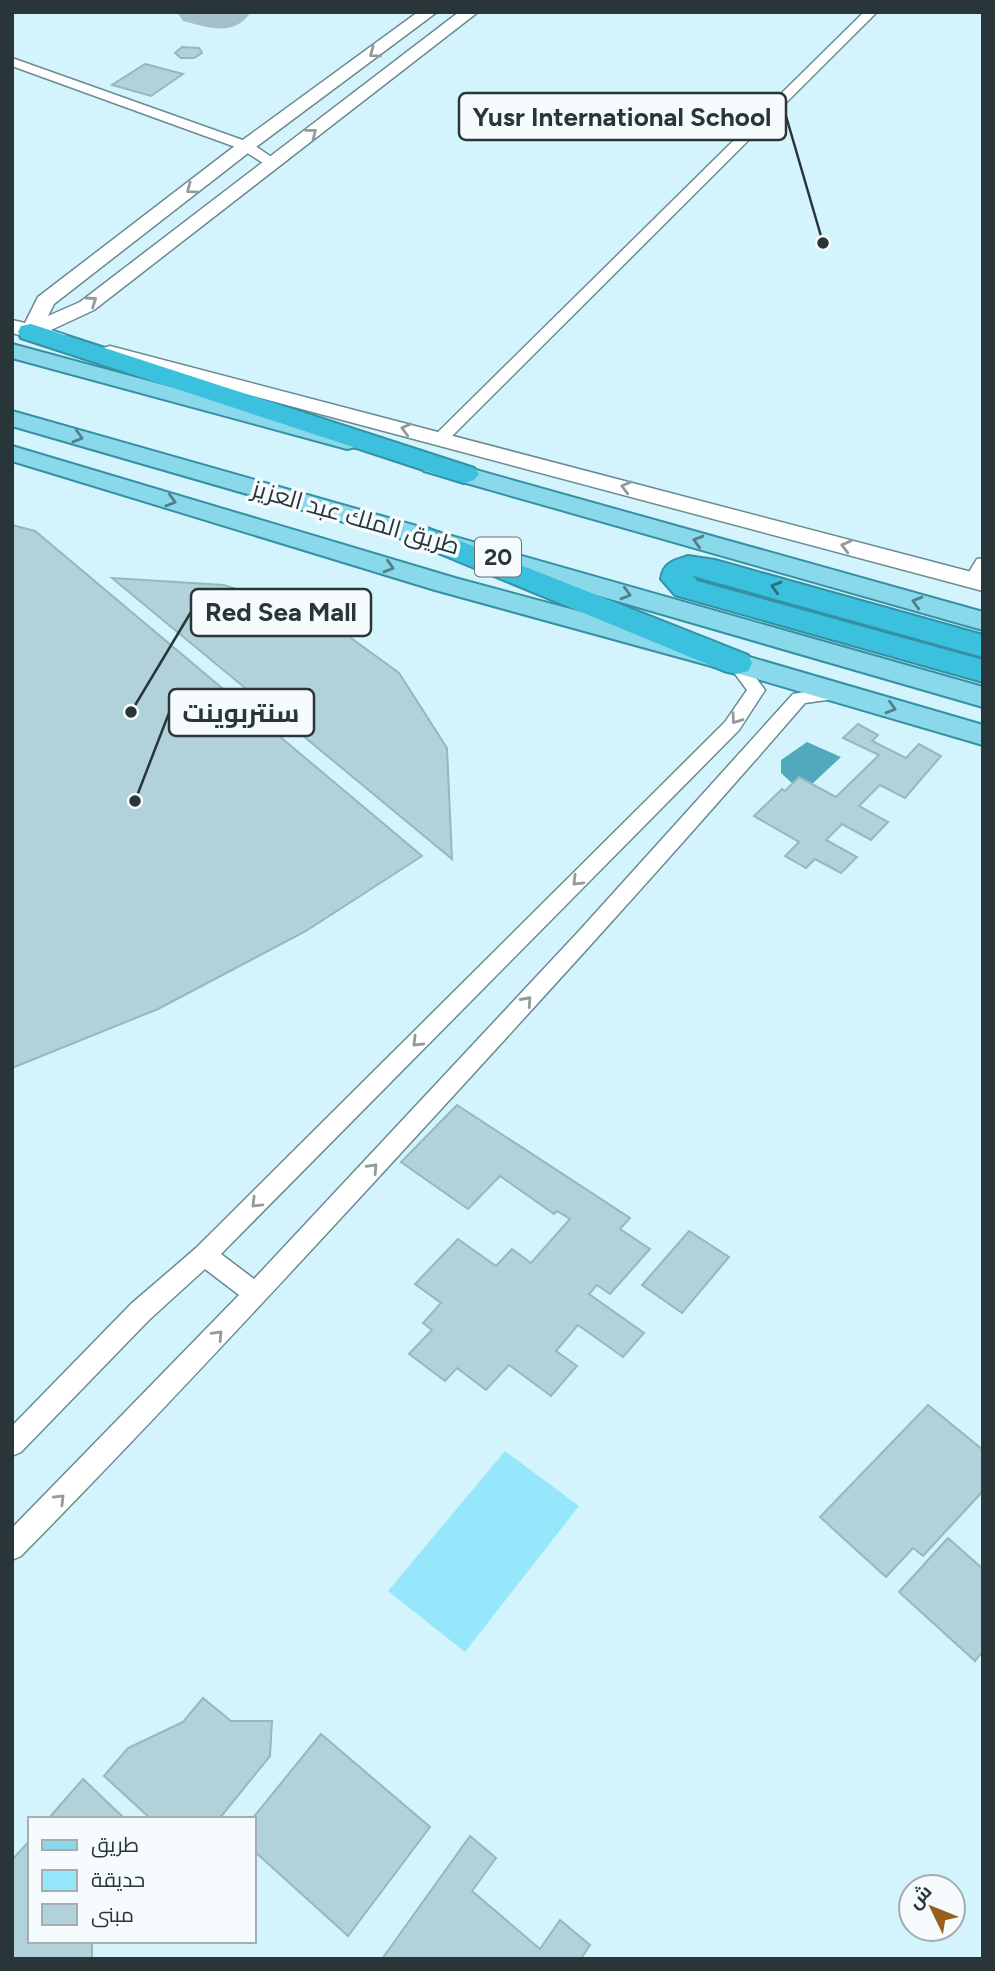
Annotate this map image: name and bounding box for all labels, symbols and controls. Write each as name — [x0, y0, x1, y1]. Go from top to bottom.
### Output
one-way arrow — [369, 45, 382, 57]
callout: Yusr International School — [459, 93, 786, 140]
text: Yusr International School — [473, 101, 771, 133]
one-way arrow — [304, 129, 317, 142]
one-way arrow — [187, 180, 199, 193]
one-way arrow — [84, 297, 97, 309]
one-way arrow — [400, 423, 412, 437]
one-way arrow — [72, 428, 84, 443]
street label: طريق الملك عبد العزيز — [247, 473, 463, 561]
one-way arrow — [620, 481, 632, 496]
one-way arrow — [165, 493, 177, 507]
one-way arrow — [692, 534, 704, 549]
road number: 20 — [475, 538, 521, 576]
one-way arrow — [840, 540, 852, 554]
one-way arrow — [382, 559, 395, 573]
one-way arrow — [770, 581, 782, 596]
one-way arrow — [620, 585, 632, 600]
callout: Red Sea Mall — [191, 589, 371, 636]
text: Red Sea Mall — [205, 596, 357, 628]
one-way arrow — [911, 596, 923, 611]
callout: سنتربوينت — [169, 689, 314, 736]
text: سنتربوينت — [182, 697, 300, 729]
one-way arrow — [885, 699, 897, 714]
one-way arrow — [732, 711, 744, 724]
one-way arrow — [573, 873, 586, 886]
one-way arrow — [519, 996, 531, 1009]
one-way arrow — [412, 1034, 425, 1047]
one-way arrow — [364, 1163, 377, 1176]
one-way arrow — [251, 1195, 264, 1208]
one-way arrow — [209, 1330, 222, 1343]
one-way arrow — [52, 1494, 65, 1507]
legend — [28, 1817, 256, 1943]
text: طريق — [91, 1832, 139, 1858]
text: حديقة — [91, 1867, 145, 1892]
north arrow — [897, 1873, 967, 1943]
text: ش — [903, 1880, 937, 1914]
text: مبنى — [91, 1902, 134, 1928]

